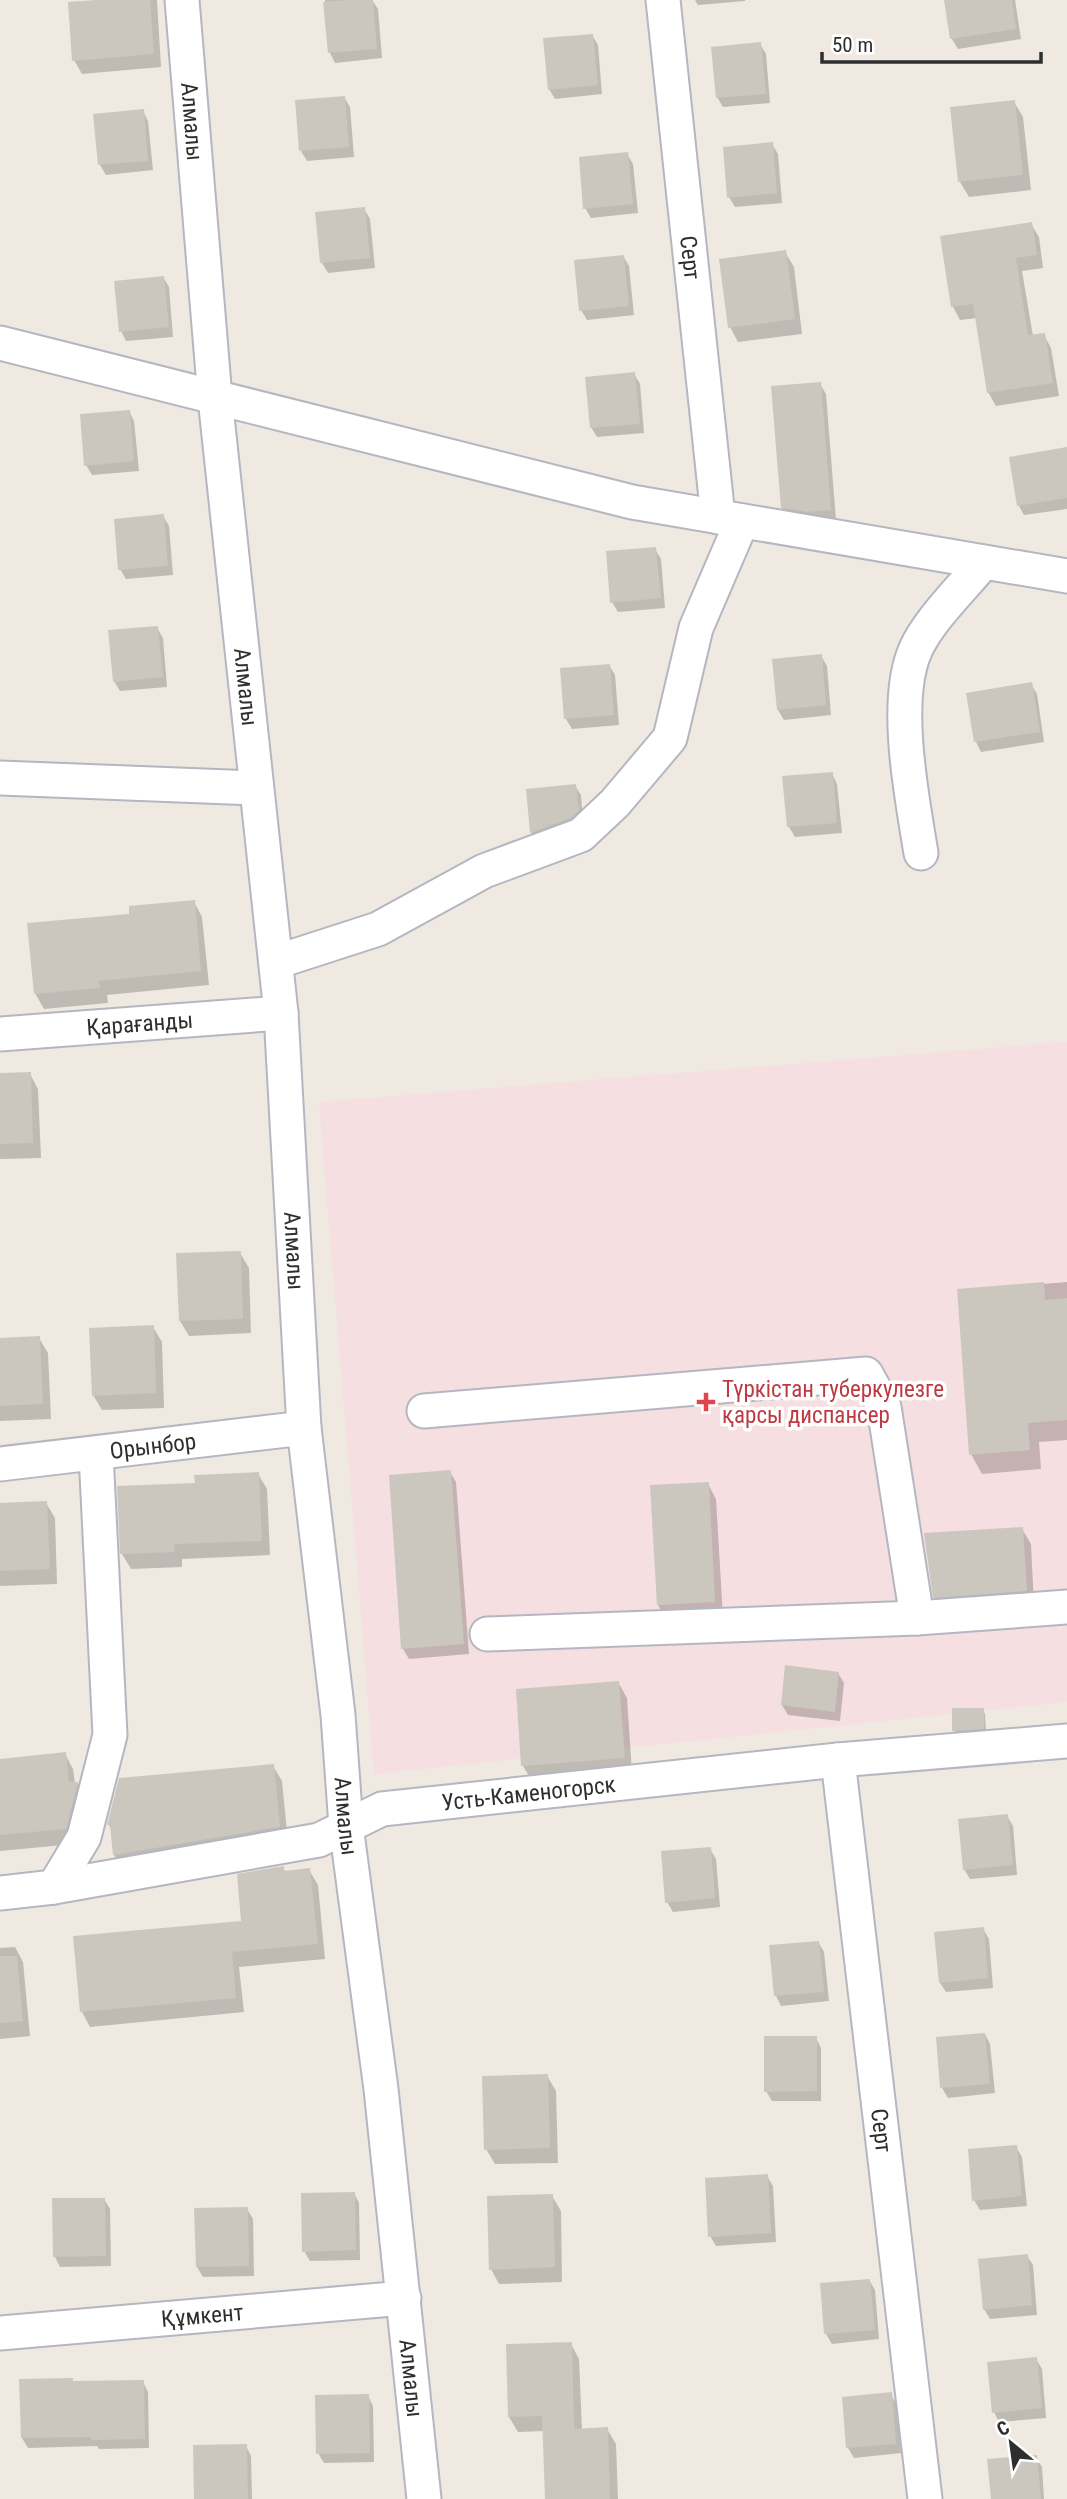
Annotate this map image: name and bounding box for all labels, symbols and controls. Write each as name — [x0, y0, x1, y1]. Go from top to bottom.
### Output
scale bar — [822, 21, 1041, 65]
text: 50 m — [832, 33, 873, 57]
street label: Алмалы — [175, 81, 209, 162]
street label: Серт — [675, 234, 706, 281]
street label: Алмалы — [228, 647, 264, 727]
street label: Қарағанды — [85, 1006, 194, 1041]
street label: Алмалы — [279, 1211, 310, 1291]
place label: Түркістан туберкулезге қарсы диспансер — [722, 1376, 944, 1429]
marker: Түркістан туберкулезге қарсы диспансер — [696, 1392, 716, 1412]
street label: Орынбор — [108, 1427, 198, 1464]
street label: Усть-Каменогорск — [440, 1771, 617, 1816]
street label: Алмалы — [329, 1776, 363, 1857]
street label: Серт — [866, 2107, 898, 2154]
street label: Құмкент — [160, 2298, 245, 2332]
street label: Алмалы — [394, 2338, 429, 2419]
north arrow — [976, 2408, 1046, 2478]
text: С — [993, 2416, 1013, 2441]

